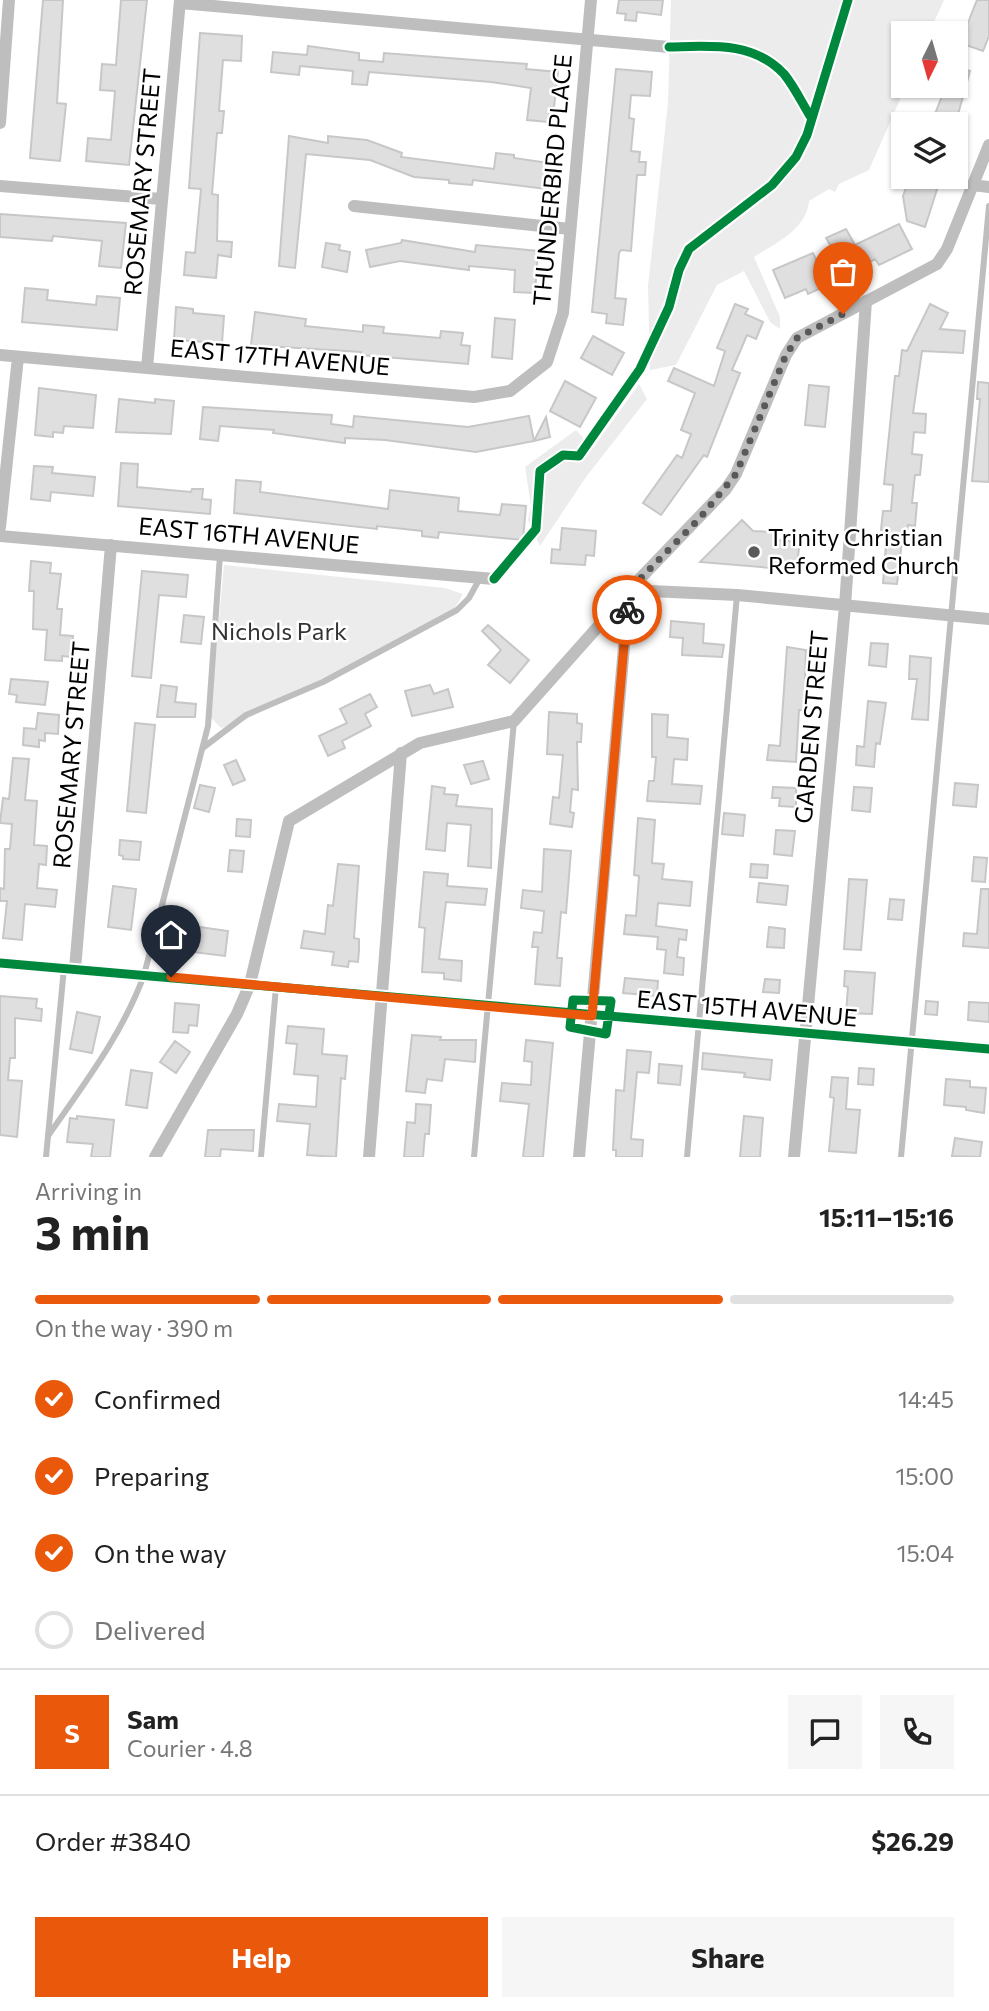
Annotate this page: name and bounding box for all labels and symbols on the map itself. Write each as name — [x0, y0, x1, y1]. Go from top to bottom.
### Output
north arrow — [891, 21, 968, 98]
street label: THUNDERBIRD PLACE — [526, 53, 577, 307]
street label: ROSEMARY STREET — [117, 67, 166, 297]
pin — [813, 242, 873, 314]
street label: EAST 17TH AVENUE — [169, 332, 391, 381]
street label: EAST 16TH AVENUE — [137, 510, 361, 559]
place label: Trinity Christian Reformed Church — [768, 522, 959, 579]
marker: Trinity Christian Reformed Church — [746, 544, 762, 560]
courier — [592, 575, 662, 645]
park label: Nichols Park — [211, 616, 347, 645]
street label: GARDEN STREET — [788, 629, 833, 825]
street label: ROSEMARY STREET — [46, 640, 95, 870]
pin — [141, 905, 201, 977]
street label: EAST 15TH AVENUE — [636, 983, 859, 1032]

